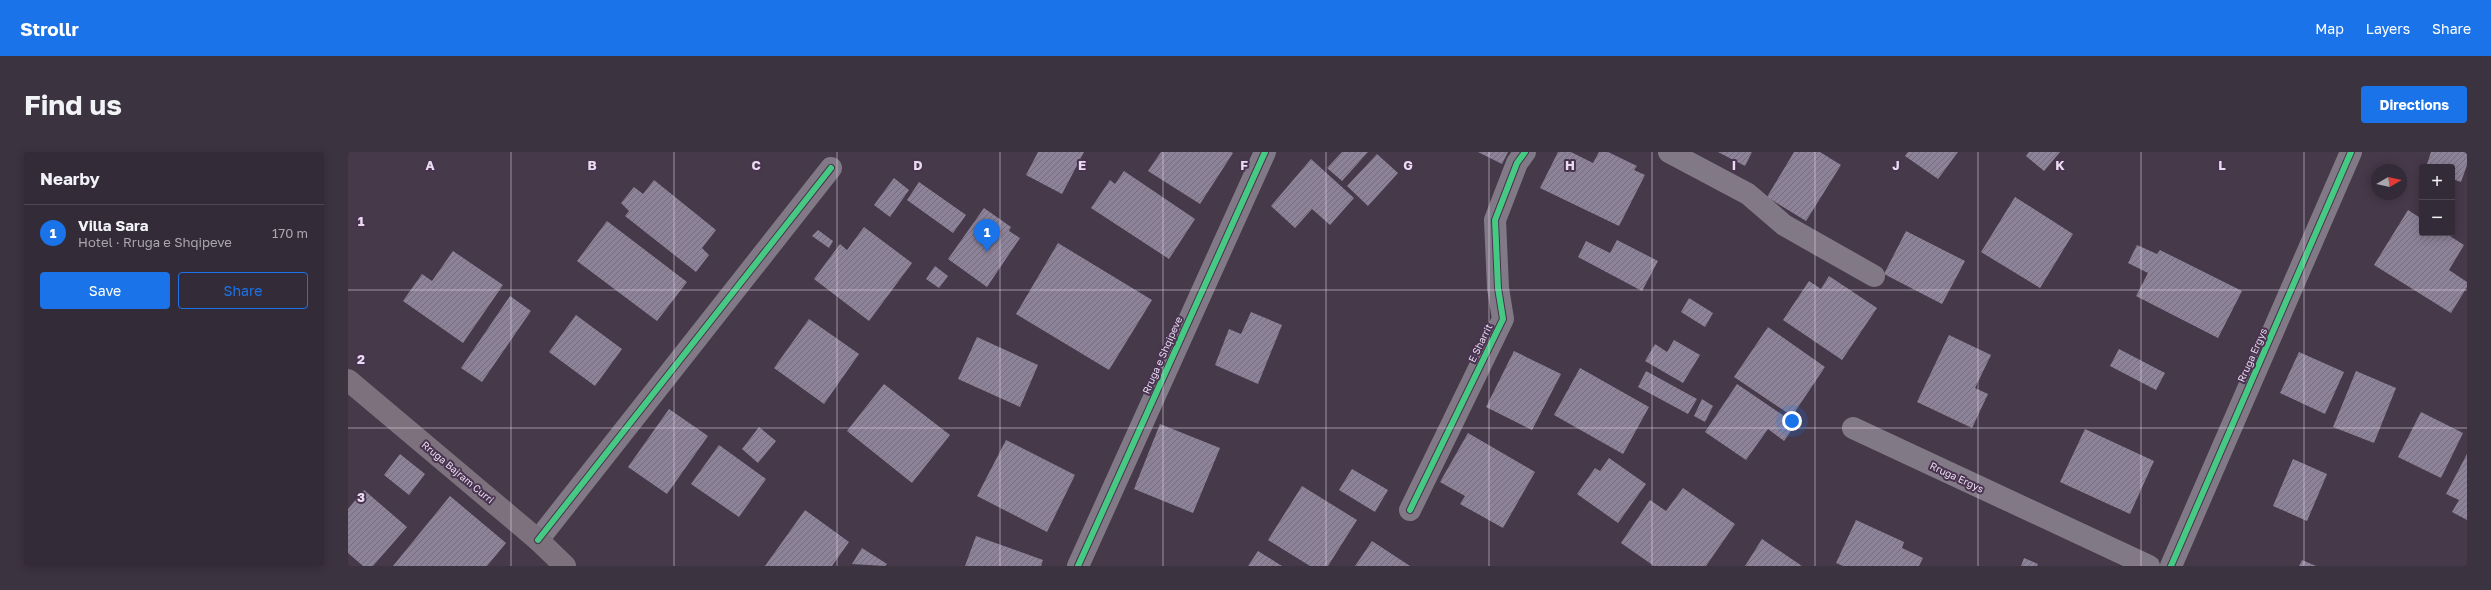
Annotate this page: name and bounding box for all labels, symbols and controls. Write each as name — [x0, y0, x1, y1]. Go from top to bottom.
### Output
text: Strollr — [20, 17, 79, 40]
text: Map — [2315, 20, 2344, 37]
text: Layers — [2366, 20, 2410, 37]
text: Share — [2432, 20, 2471, 37]
button: Directions — [2361, 86, 2467, 123]
text: Find us — [24, 88, 122, 121]
text: A — [425, 157, 435, 173]
text: B — [587, 157, 597, 173]
text: C — [751, 157, 761, 173]
text: D — [913, 157, 923, 173]
text: E — [1078, 157, 1086, 173]
text: F — [1240, 157, 1248, 173]
text: G — [1403, 157, 1413, 173]
text: H — [1565, 157, 1575, 173]
text: I — [1732, 157, 1736, 173]
text: J — [1892, 157, 1900, 173]
text: K — [2055, 157, 2065, 173]
text: L — [2218, 157, 2226, 173]
north arrow — [2371, 164, 2407, 200]
map controls — [2419, 164, 2455, 236]
button: + — [2419, 164, 2455, 200]
text: Nearby — [40, 168, 100, 189]
button: − — [2419, 200, 2455, 236]
text: 1 — [358, 213, 365, 229]
text: Villa Sara — [78, 216, 148, 234]
pin: 1 — [974, 219, 1000, 252]
text: 1 — [50, 225, 56, 241]
text: 170 m — [272, 225, 308, 241]
text: Hotel · Rruga e Shqipeve — [78, 234, 232, 250]
button: Save — [40, 272, 170, 309]
button: Share — [178, 272, 308, 309]
street label: Rruga e Shqipeve — [1139, 314, 1185, 396]
street label: E Sharrit — [1466, 322, 1494, 364]
street label: Rruga Ergys — [2235, 326, 2269, 384]
text: 2 — [357, 351, 365, 367]
your location — [1782, 411, 1802, 431]
street label: Rruga Bajram Curri — [420, 438, 496, 506]
street label: Rruga Ergys — [1928, 459, 1986, 495]
text: 3 — [357, 489, 365, 505]

